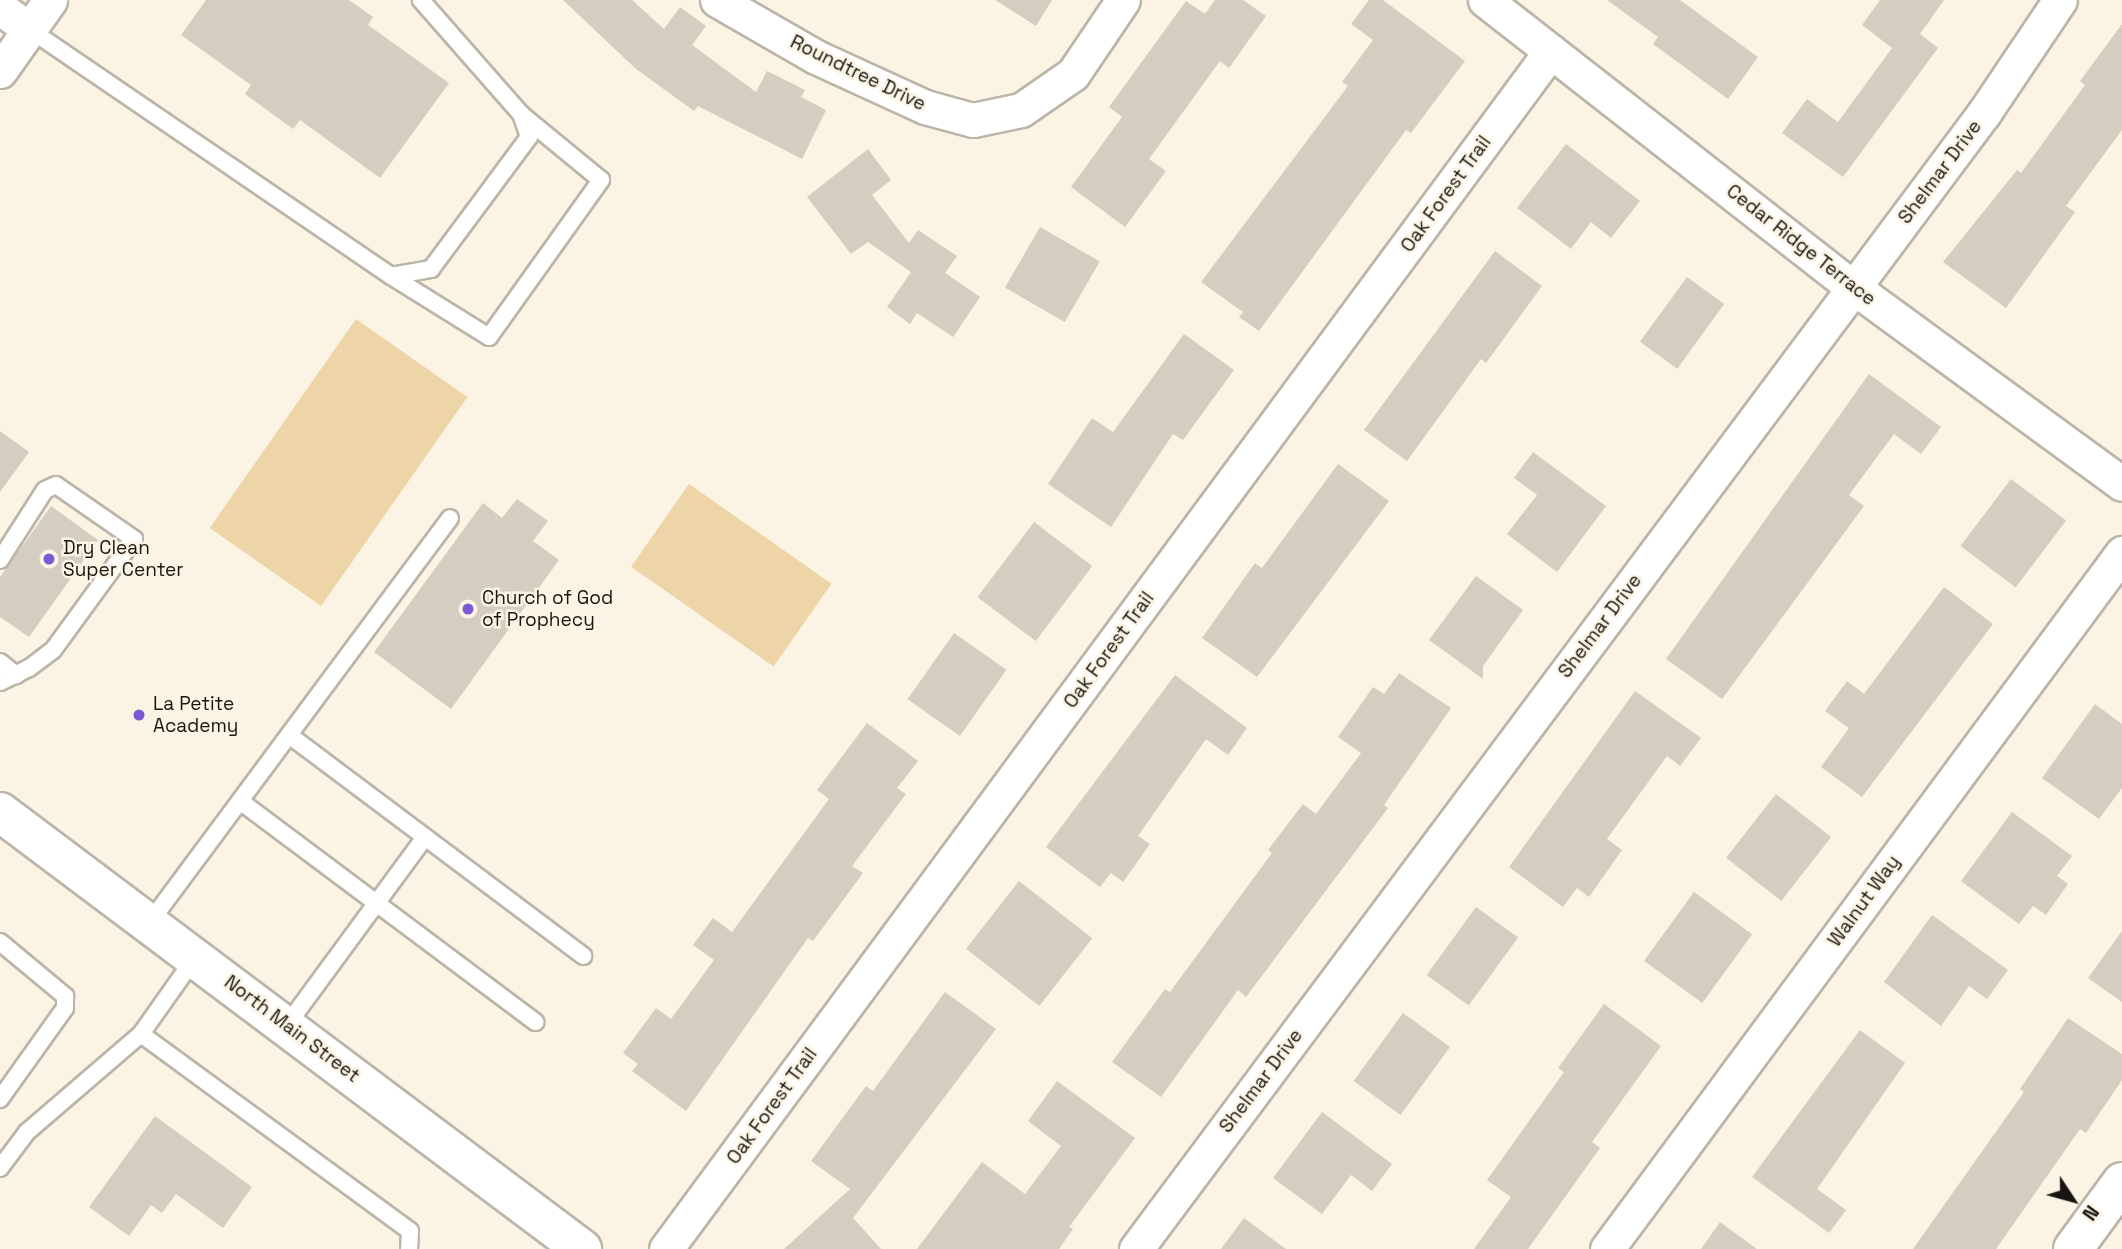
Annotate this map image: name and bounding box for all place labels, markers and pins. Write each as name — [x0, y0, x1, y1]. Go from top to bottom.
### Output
place label: Dry Clean Super Center — [63, 537, 183, 581]
marker: Dry Clean Super Center — [41, 551, 57, 567]
place label: Church of God of Prophecy — [482, 587, 613, 631]
marker: Church of God of Prophecy — [460, 601, 476, 617]
place label: La Petite Academy — [153, 693, 238, 737]
marker: La Petite Academy — [131, 707, 147, 723]

